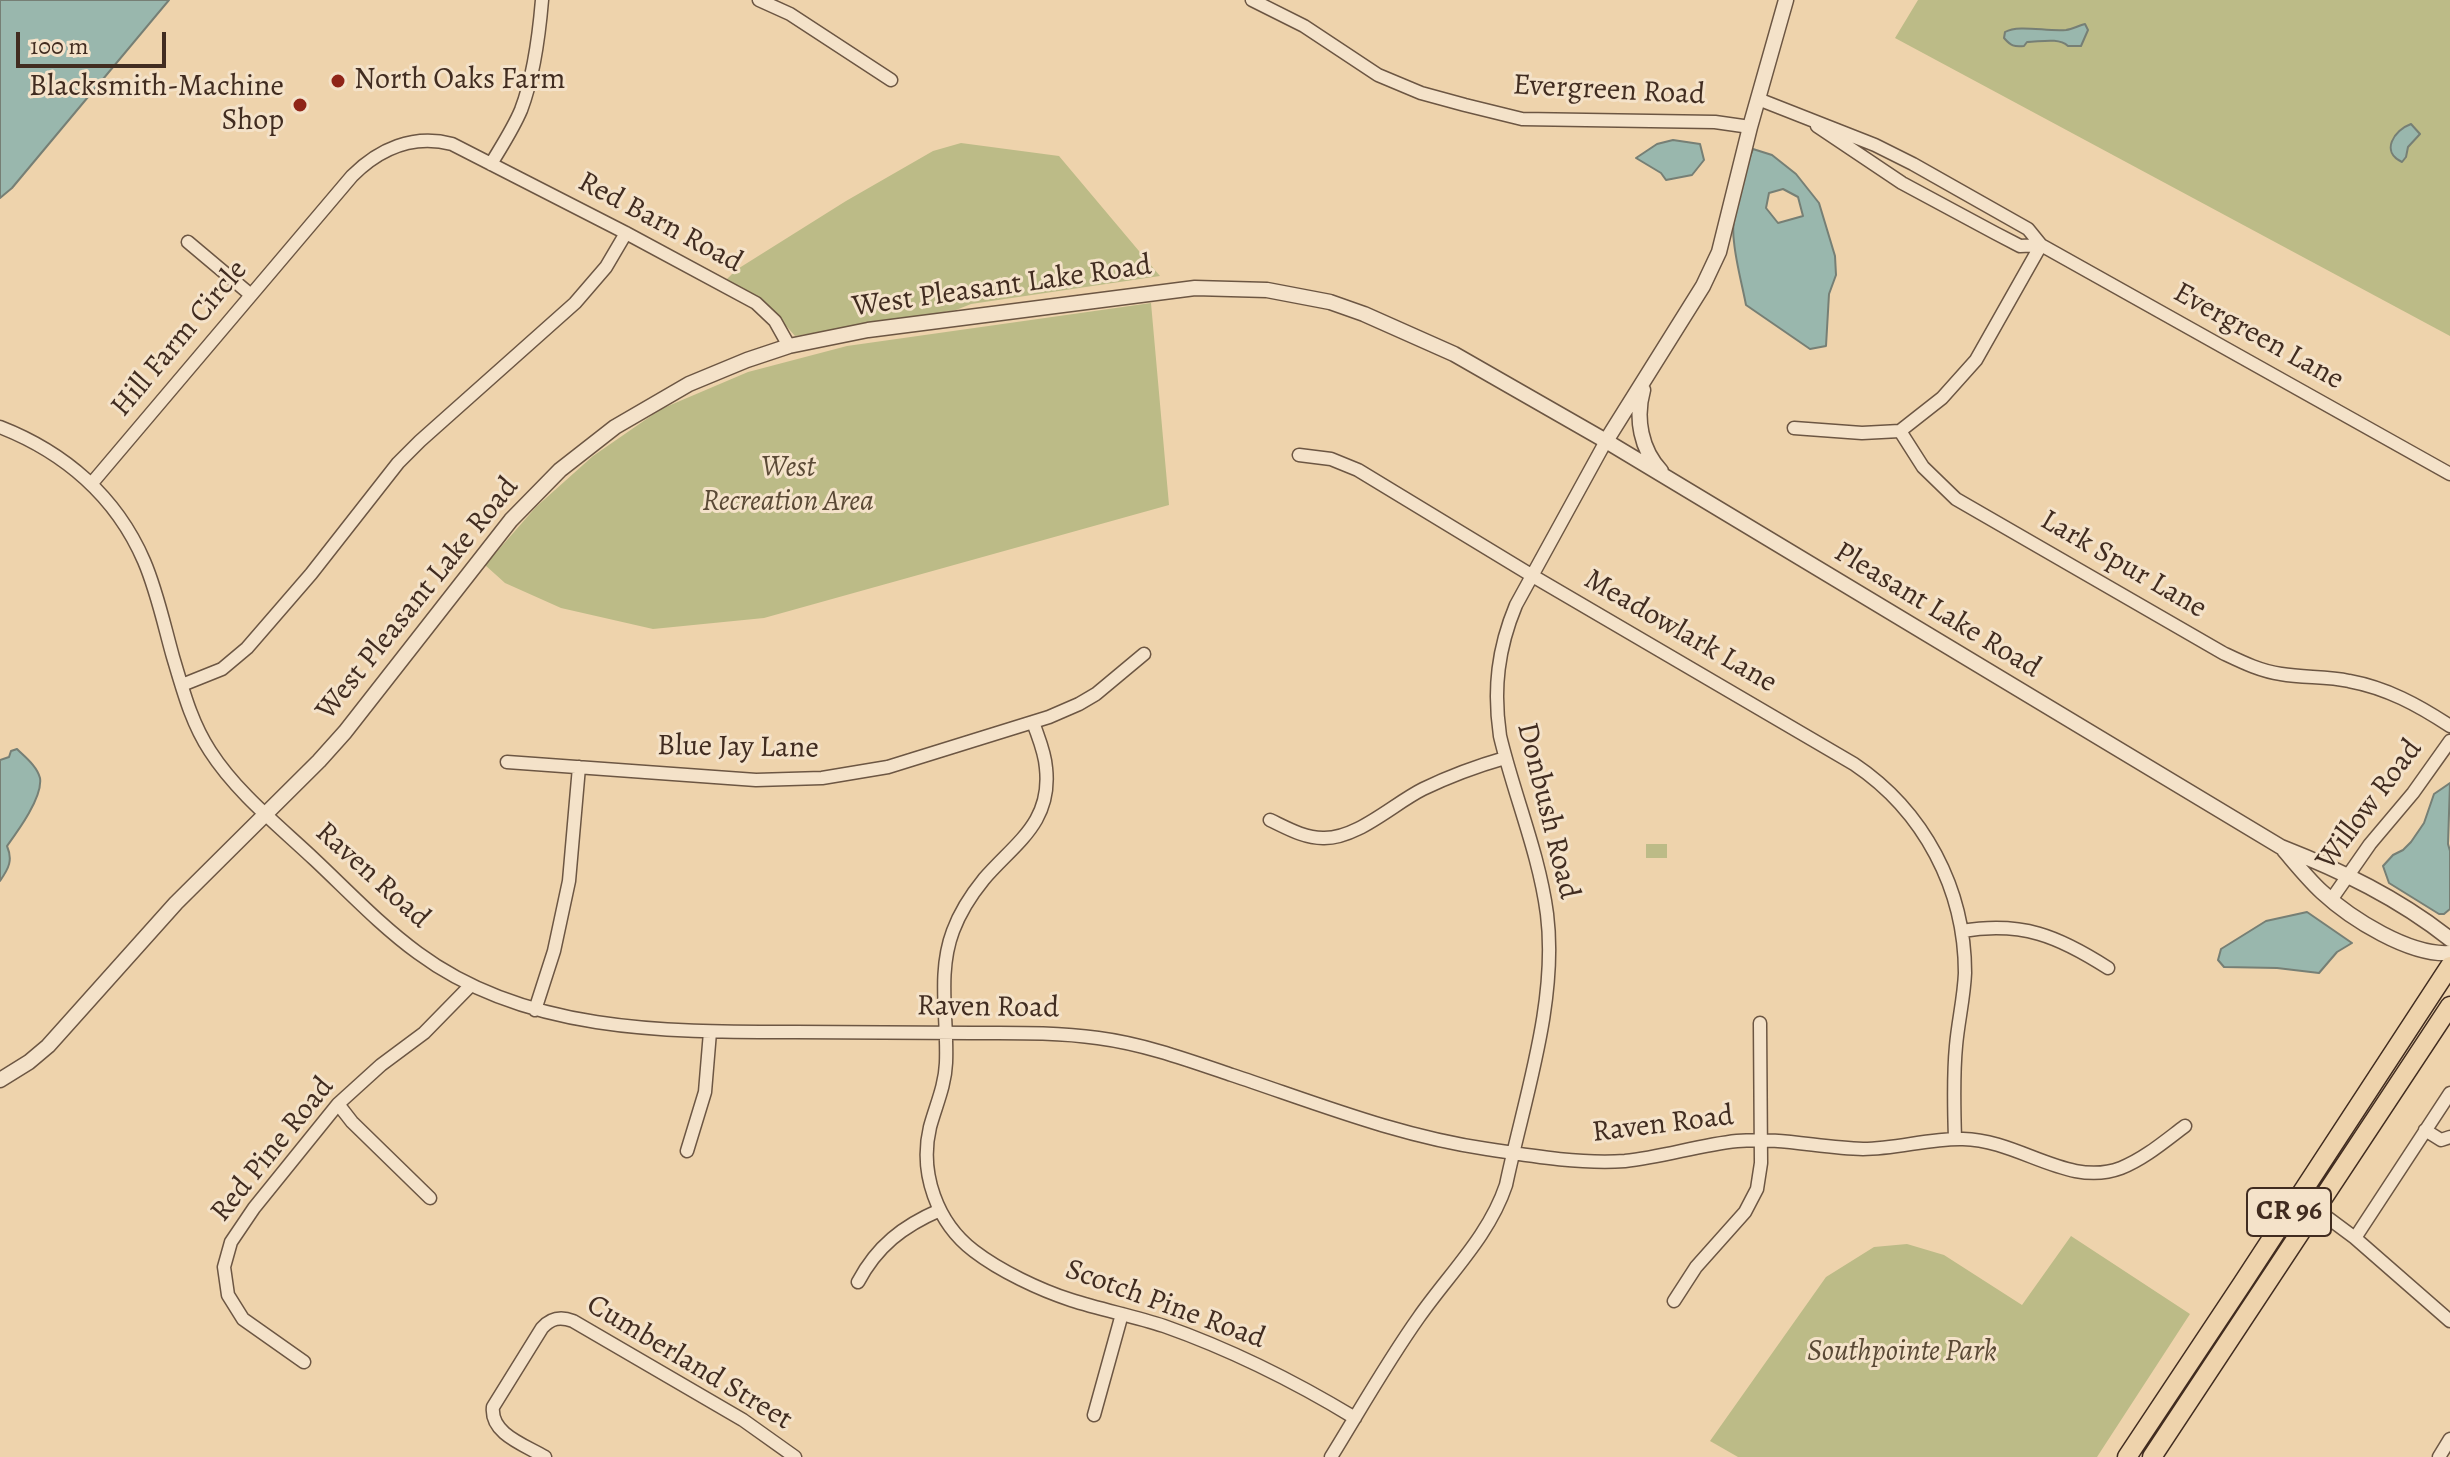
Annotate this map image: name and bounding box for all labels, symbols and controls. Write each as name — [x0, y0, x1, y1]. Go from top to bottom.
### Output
scale bar — [20, 16, 170, 66]
text: 100 m — [30, 30, 89, 62]
place label: North Oaks Farm — [354, 63, 565, 99]
street label: Evergreen Road — [1512, 68, 1706, 114]
place label: Blacksmith-Machine Shop — [29, 70, 284, 140]
marker: North Oaks Farm — [329, 72, 347, 90]
marker: Blacksmith-Machine Shop — [291, 96, 309, 114]
street label: Red Barn Road — [572, 165, 748, 281]
street label: West Pleasant Lake Road — [850, 248, 1154, 326]
street label: Hill Farm Circle — [104, 253, 256, 425]
street label: Evergreen Lane — [2167, 275, 2349, 399]
park label: West Recreation Area — [702, 451, 874, 522]
street label: West Pleasant Lake Road — [309, 470, 527, 728]
street label: Lark Spur Lane — [2033, 503, 2213, 627]
street label: Pleasant Lake Road — [1827, 535, 2047, 687]
street label: Meadowlark Lane — [1577, 562, 1783, 702]
street label: Donbush Road — [1508, 719, 1586, 903]
street label: Blue Jay Lane — [657, 729, 819, 767]
street label: Willow Road — [2309, 733, 2431, 877]
street label: Raven Road — [307, 815, 437, 937]
street label: Raven Road — [917, 989, 1059, 1027]
street label: Red Pine Road — [204, 1070, 342, 1230]
street label: Raven Road — [1590, 1098, 1736, 1152]
road number: CR 96 — [2247, 1188, 2331, 1236]
street label: Scotch Pine Road — [1060, 1252, 1270, 1358]
street label: Cumberland Street — [580, 1287, 798, 1439]
park label: Southpointe Park — [1807, 1335, 1997, 1371]

